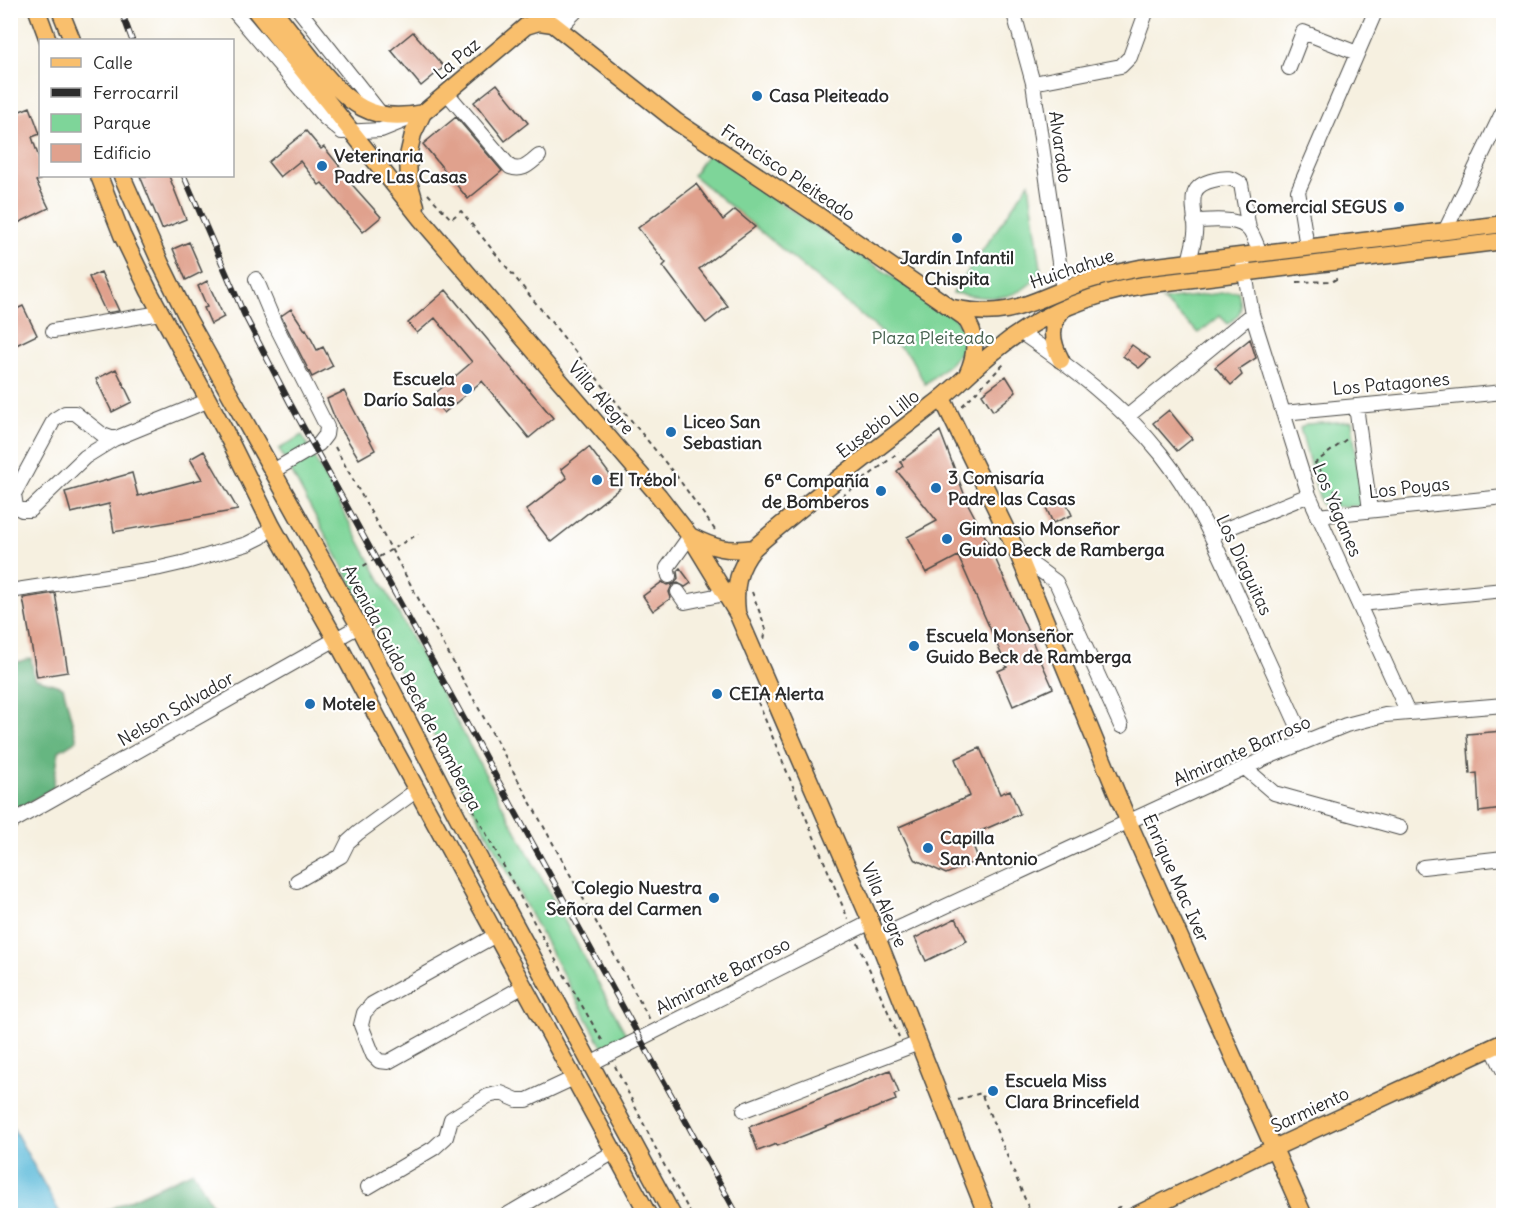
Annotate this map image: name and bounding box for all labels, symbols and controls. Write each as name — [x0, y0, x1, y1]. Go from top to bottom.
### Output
street label: La Paz — [429, 32, 485, 85]
legend — [39, 39, 234, 177]
text: Calle — [93, 51, 133, 74]
text: Ferrocarril — [93, 81, 179, 104]
place label: Casa Pleiteado — [769, 84, 889, 107]
marker: Casa Pleiteado — [750, 89, 764, 103]
street label: Alvarado — [1044, 109, 1077, 184]
text: Parque — [93, 111, 151, 134]
street label: Francisco Pleiteado — [717, 119, 860, 226]
text: Edificio — [93, 141, 151, 164]
place label: Veterinaria Padre Las Casas — [334, 144, 467, 188]
marker: Veterinaria Padre Las Casas — [315, 159, 329, 173]
place label: Comercial SEGUS — [1245, 195, 1387, 218]
marker: Comercial SEGUS — [1392, 200, 1406, 214]
marker: Jardín Infantil Chispita — [950, 231, 964, 245]
street label: Huichahue — [1027, 243, 1117, 294]
place label: Jardín Infantil Chispita — [900, 246, 1014, 290]
park label: Plaza Pleiteado — [871, 326, 995, 349]
street label: Villa Alegre — [563, 356, 639, 439]
place label: Escuela Darío Salas — [363, 367, 455, 411]
street label: Los Patagones — [1331, 367, 1451, 400]
marker: Escuela Darío Salas — [460, 382, 474, 396]
street label: Eusebio Lillo — [832, 384, 924, 463]
place label: Liceo San Sebastian — [683, 410, 762, 454]
marker: Liceo San Sebastian — [664, 425, 678, 439]
street label: Los Yaganes — [1307, 459, 1368, 560]
place label: 3 Comisaría Padre las Casas — [948, 466, 1075, 510]
place label: El Trébol — [609, 468, 677, 491]
place label: 6ª Compañía de Bomberos — [762, 469, 869, 513]
street label: Los Poyas — [1367, 472, 1451, 503]
marker: El Trébol — [590, 473, 604, 487]
marker: 3 Comisaría Padre las Casas — [929, 481, 943, 495]
marker: 6ª Compañía de Bomberos — [874, 484, 888, 498]
street label: Los Diaguitas — [1211, 511, 1278, 619]
place label: Gimnasio Monseñor Guido Beck de Ramberga — [959, 517, 1165, 561]
marker: Gimnasio Monseñor Guido Beck de Ramberga — [940, 532, 954, 546]
street label: Avenida Guido Beck de Ramberga — [338, 561, 487, 815]
place label: Escuela Monseñor Guido Beck de Ramberga — [926, 624, 1132, 668]
marker: Escuela Monseñor Guido Beck de Ramberga — [907, 639, 921, 653]
street label: Nelson Salvador — [114, 666, 238, 751]
place label: CEIA Alerta — [729, 682, 824, 705]
marker: CEIA Alerta — [710, 687, 724, 701]
place label: Motele — [322, 692, 376, 715]
marker: Motele — [303, 697, 317, 711]
street label: Almirante Barroso — [1170, 710, 1314, 791]
street label: Enrique Mac Iver — [1138, 810, 1215, 946]
place label: Capilla San Antonio — [940, 826, 1038, 870]
marker: Capilla San Antonio — [921, 841, 935, 855]
street label: Villa Alegre — [856, 859, 913, 951]
place label: Colegio Nuestra Señora del Carmen — [546, 876, 703, 920]
marker: Colegio Nuestra Señora del Carmen — [707, 891, 721, 905]
street label: Almirante Barroso — [652, 932, 794, 1019]
place label: Escuela Miss Clara Brincefield — [1005, 1069, 1140, 1113]
street label: Sarmiento — [1267, 1081, 1353, 1138]
marker: Escuela Miss Clara Brincefield — [986, 1084, 1000, 1098]

